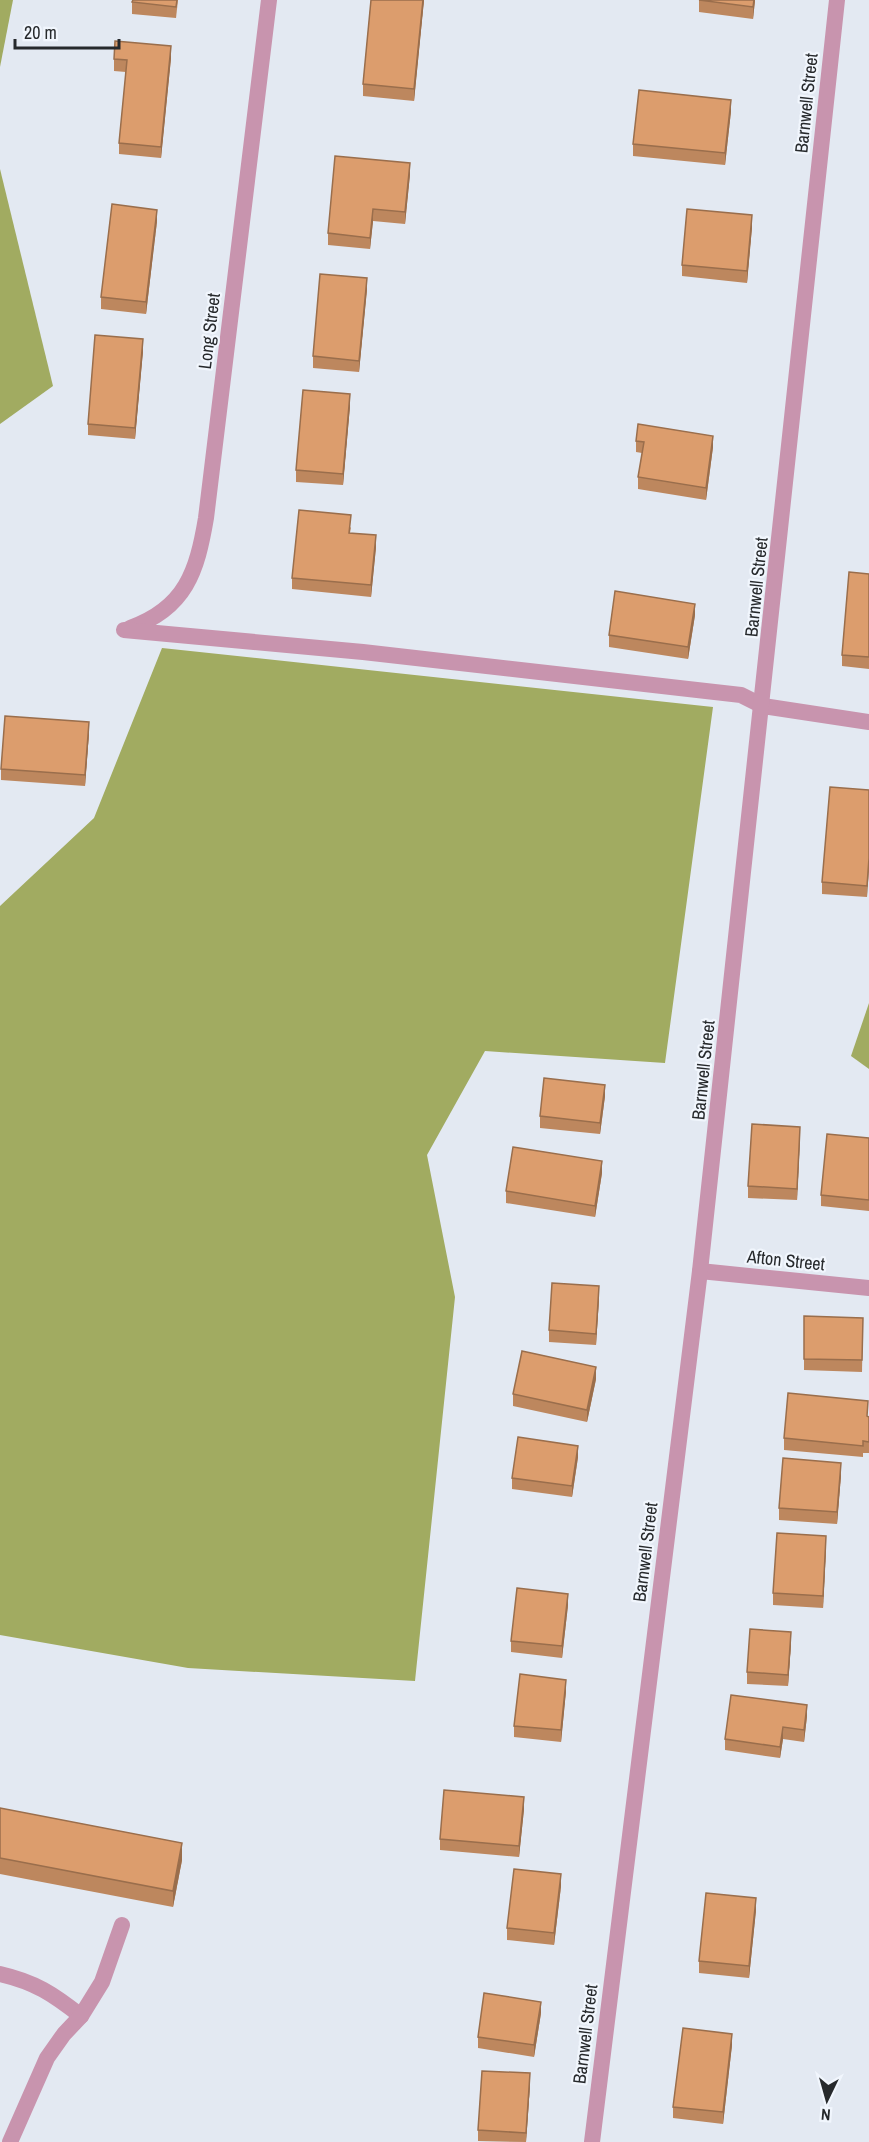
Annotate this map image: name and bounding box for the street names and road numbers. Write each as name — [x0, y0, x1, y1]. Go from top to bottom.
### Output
street label: Barnwell Street — [788, 52, 824, 154]
street label: Long Street — [192, 292, 226, 370]
street label: Barnwell Street — [738, 536, 774, 638]
street label: Barnwell Street — [685, 1019, 721, 1121]
street label: Afton Street — [745, 1243, 826, 1277]
street label: Barnwell Street — [626, 1501, 664, 1603]
street label: Barnwell Street — [566, 1983, 604, 2085]

